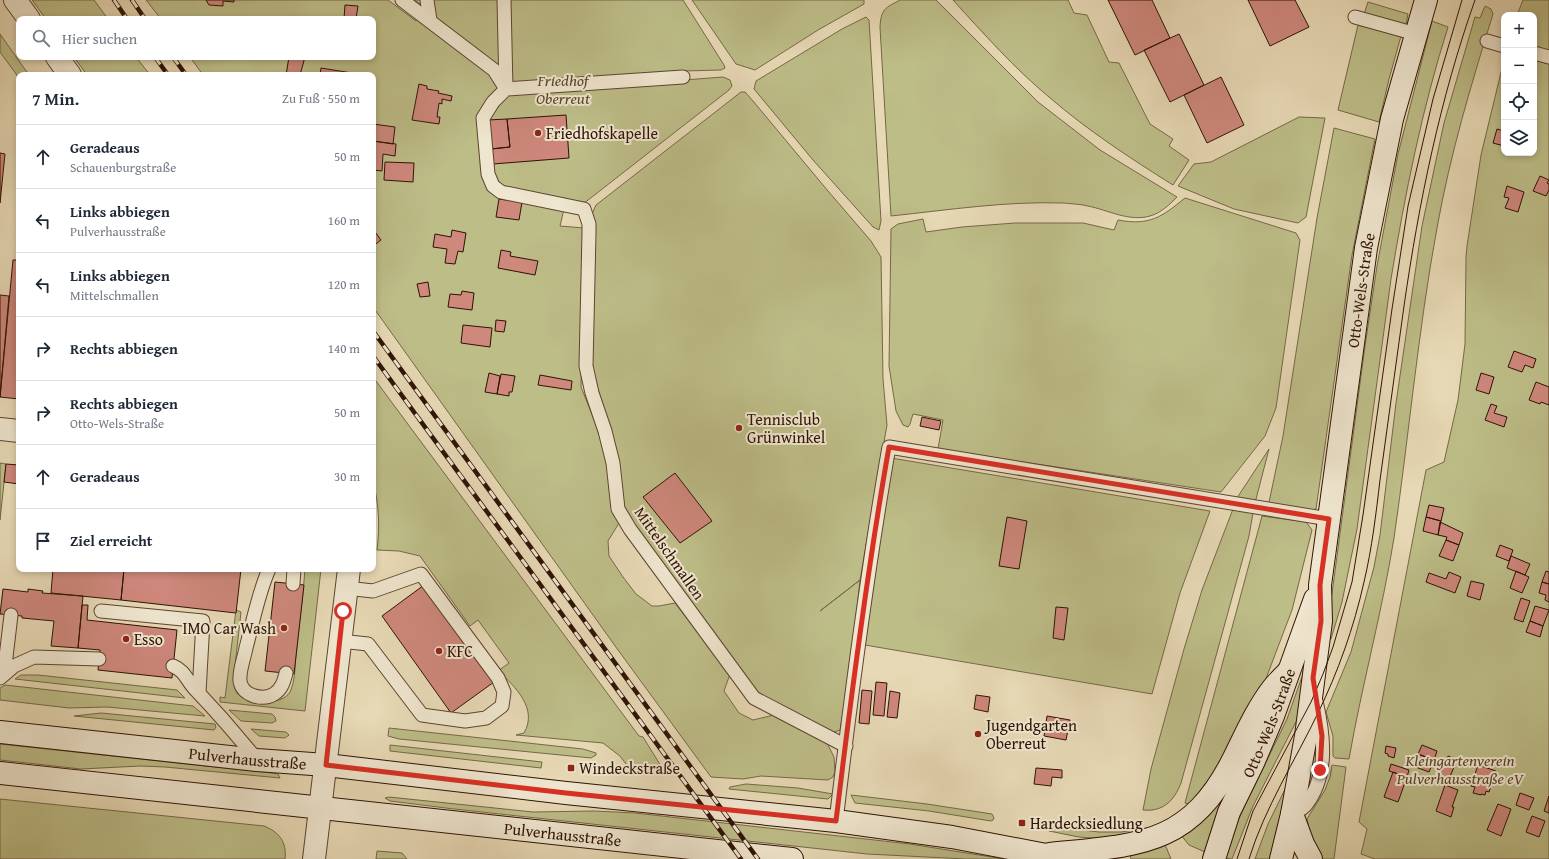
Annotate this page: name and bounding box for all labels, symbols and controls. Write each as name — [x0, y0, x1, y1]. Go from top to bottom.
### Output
map controls — [1501, 12, 1537, 156]
button: + — [1501, 12, 1537, 48]
search box — [16, 16, 376, 60]
icon: search — [30, 27, 52, 49]
text: Hier suchen — [62, 28, 137, 49]
button: − — [1501, 48, 1537, 84]
park label: Friedhof Oberreut — [536, 68, 592, 110]
button: locate — [1501, 84, 1537, 120]
text: 7 Min. — [32, 86, 79, 111]
text: Zu Fuß · 550 m — [282, 89, 360, 108]
button: layers — [1501, 120, 1537, 156]
place label: Friedhofskapelle — [546, 121, 658, 145]
marker: Friedhofskapelle — [533, 128, 543, 138]
text: Geradeaus — [70, 137, 140, 158]
icon: ahead — [32, 146, 54, 168]
text: 50 m — [334, 147, 360, 166]
text: Schauenburgstraße — [70, 158, 176, 177]
text: Links abbiegen — [70, 201, 170, 222]
icon: left — [32, 210, 54, 232]
text: 160 m — [328, 211, 360, 230]
text: Pulverhausstraße — [70, 222, 166, 241]
street label: Otto-Wels-Straße — [1340, 231, 1381, 349]
text: Links abbiegen — [70, 265, 170, 286]
icon: left — [32, 274, 54, 296]
text: 120 m — [328, 275, 360, 294]
text: Mittelschmallen — [70, 286, 159, 305]
icon: right — [32, 338, 54, 360]
text: Rechts abbiegen — [70, 338, 178, 359]
text: 140 m — [328, 339, 360, 358]
text: Rechts abbiegen — [70, 393, 178, 414]
icon: right — [32, 402, 54, 424]
text: 50 m — [334, 403, 360, 422]
place label: Tennisclub Grünwinkel — [747, 407, 826, 449]
text: Otto-Wels-Straße — [70, 414, 164, 433]
marker: Tennisclub Grünwinkel — [734, 423, 744, 433]
icon: ahead — [32, 466, 54, 488]
text: Geradeaus — [70, 466, 140, 487]
text: 30 m — [334, 467, 360, 486]
street label: Mittelschmallen — [629, 501, 711, 605]
icon: arrive — [32, 530, 54, 552]
text: Ziel erreicht — [70, 530, 152, 551]
route start — [334, 602, 352, 620]
place label: IMO Car Wash — [182, 616, 276, 640]
marker: IMO Car Wash — [279, 623, 289, 633]
place label: Esso — [134, 627, 163, 651]
marker: Esso — [121, 634, 131, 644]
place label: KFC — [447, 639, 473, 663]
marker: KFC — [434, 646, 444, 656]
street label: Otto-Wels-Straße — [1236, 665, 1301, 782]
place label: Jugendgarten Oberreut — [984, 713, 1077, 755]
marker: Jugendgarten Oberreut — [973, 729, 983, 739]
street label: Pulverhausstraße — [188, 741, 307, 776]
park label: Kleingartenverein Pulverhausstraße eV — [1396, 748, 1525, 790]
place label: Windeckstraße — [579, 756, 680, 780]
route end — [1311, 761, 1329, 779]
marker: Windeckstraße — [566, 763, 576, 773]
place label: Hardecksiedlung — [1030, 811, 1143, 835]
street label: Pulverhausstraße — [503, 816, 623, 852]
marker: Hardecksiedlung — [1017, 818, 1027, 828]

